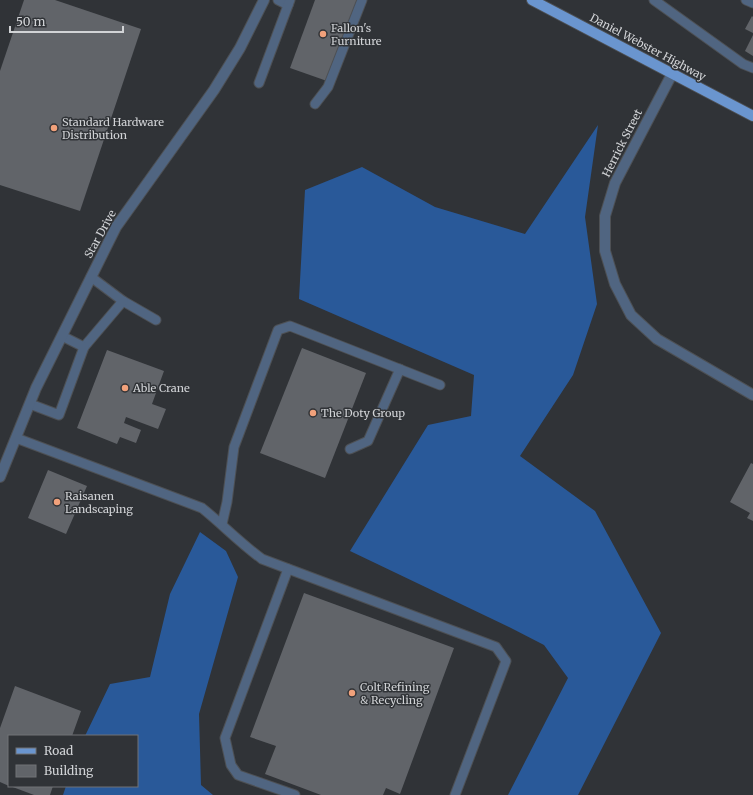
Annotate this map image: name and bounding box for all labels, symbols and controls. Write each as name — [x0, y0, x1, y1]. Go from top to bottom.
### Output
scale bar — [10, 8, 123, 34]
street label: Daniel Webster Highway — [588, 10, 709, 84]
text: 50 m — [16, 14, 45, 29]
place label: Fallon's Furniture — [331, 21, 382, 48]
marker: Fallon's Furniture — [318, 29, 328, 39]
street label: Herrick Street — [599, 106, 645, 179]
place label: Standard Hardware Distribution — [62, 115, 164, 142]
marker: Standard Hardware Distribution — [49, 123, 59, 133]
street label: Star Drive — [81, 207, 119, 260]
place label: Able Crane — [132, 381, 190, 395]
marker: Able Crane — [120, 383, 130, 393]
place label: The Doty Group — [321, 406, 405, 420]
marker: The Doty Group — [308, 408, 318, 418]
place label: Raisanen Landscaping — [65, 489, 133, 516]
marker: Raisanen Landscaping — [52, 497, 62, 507]
place label: Colt Refining & Recycling — [360, 680, 430, 707]
marker: Colt Refining & Recycling — [347, 688, 357, 698]
legend — [8, 735, 138, 787]
text: Road — [44, 743, 73, 758]
text: Building — [44, 763, 94, 778]

